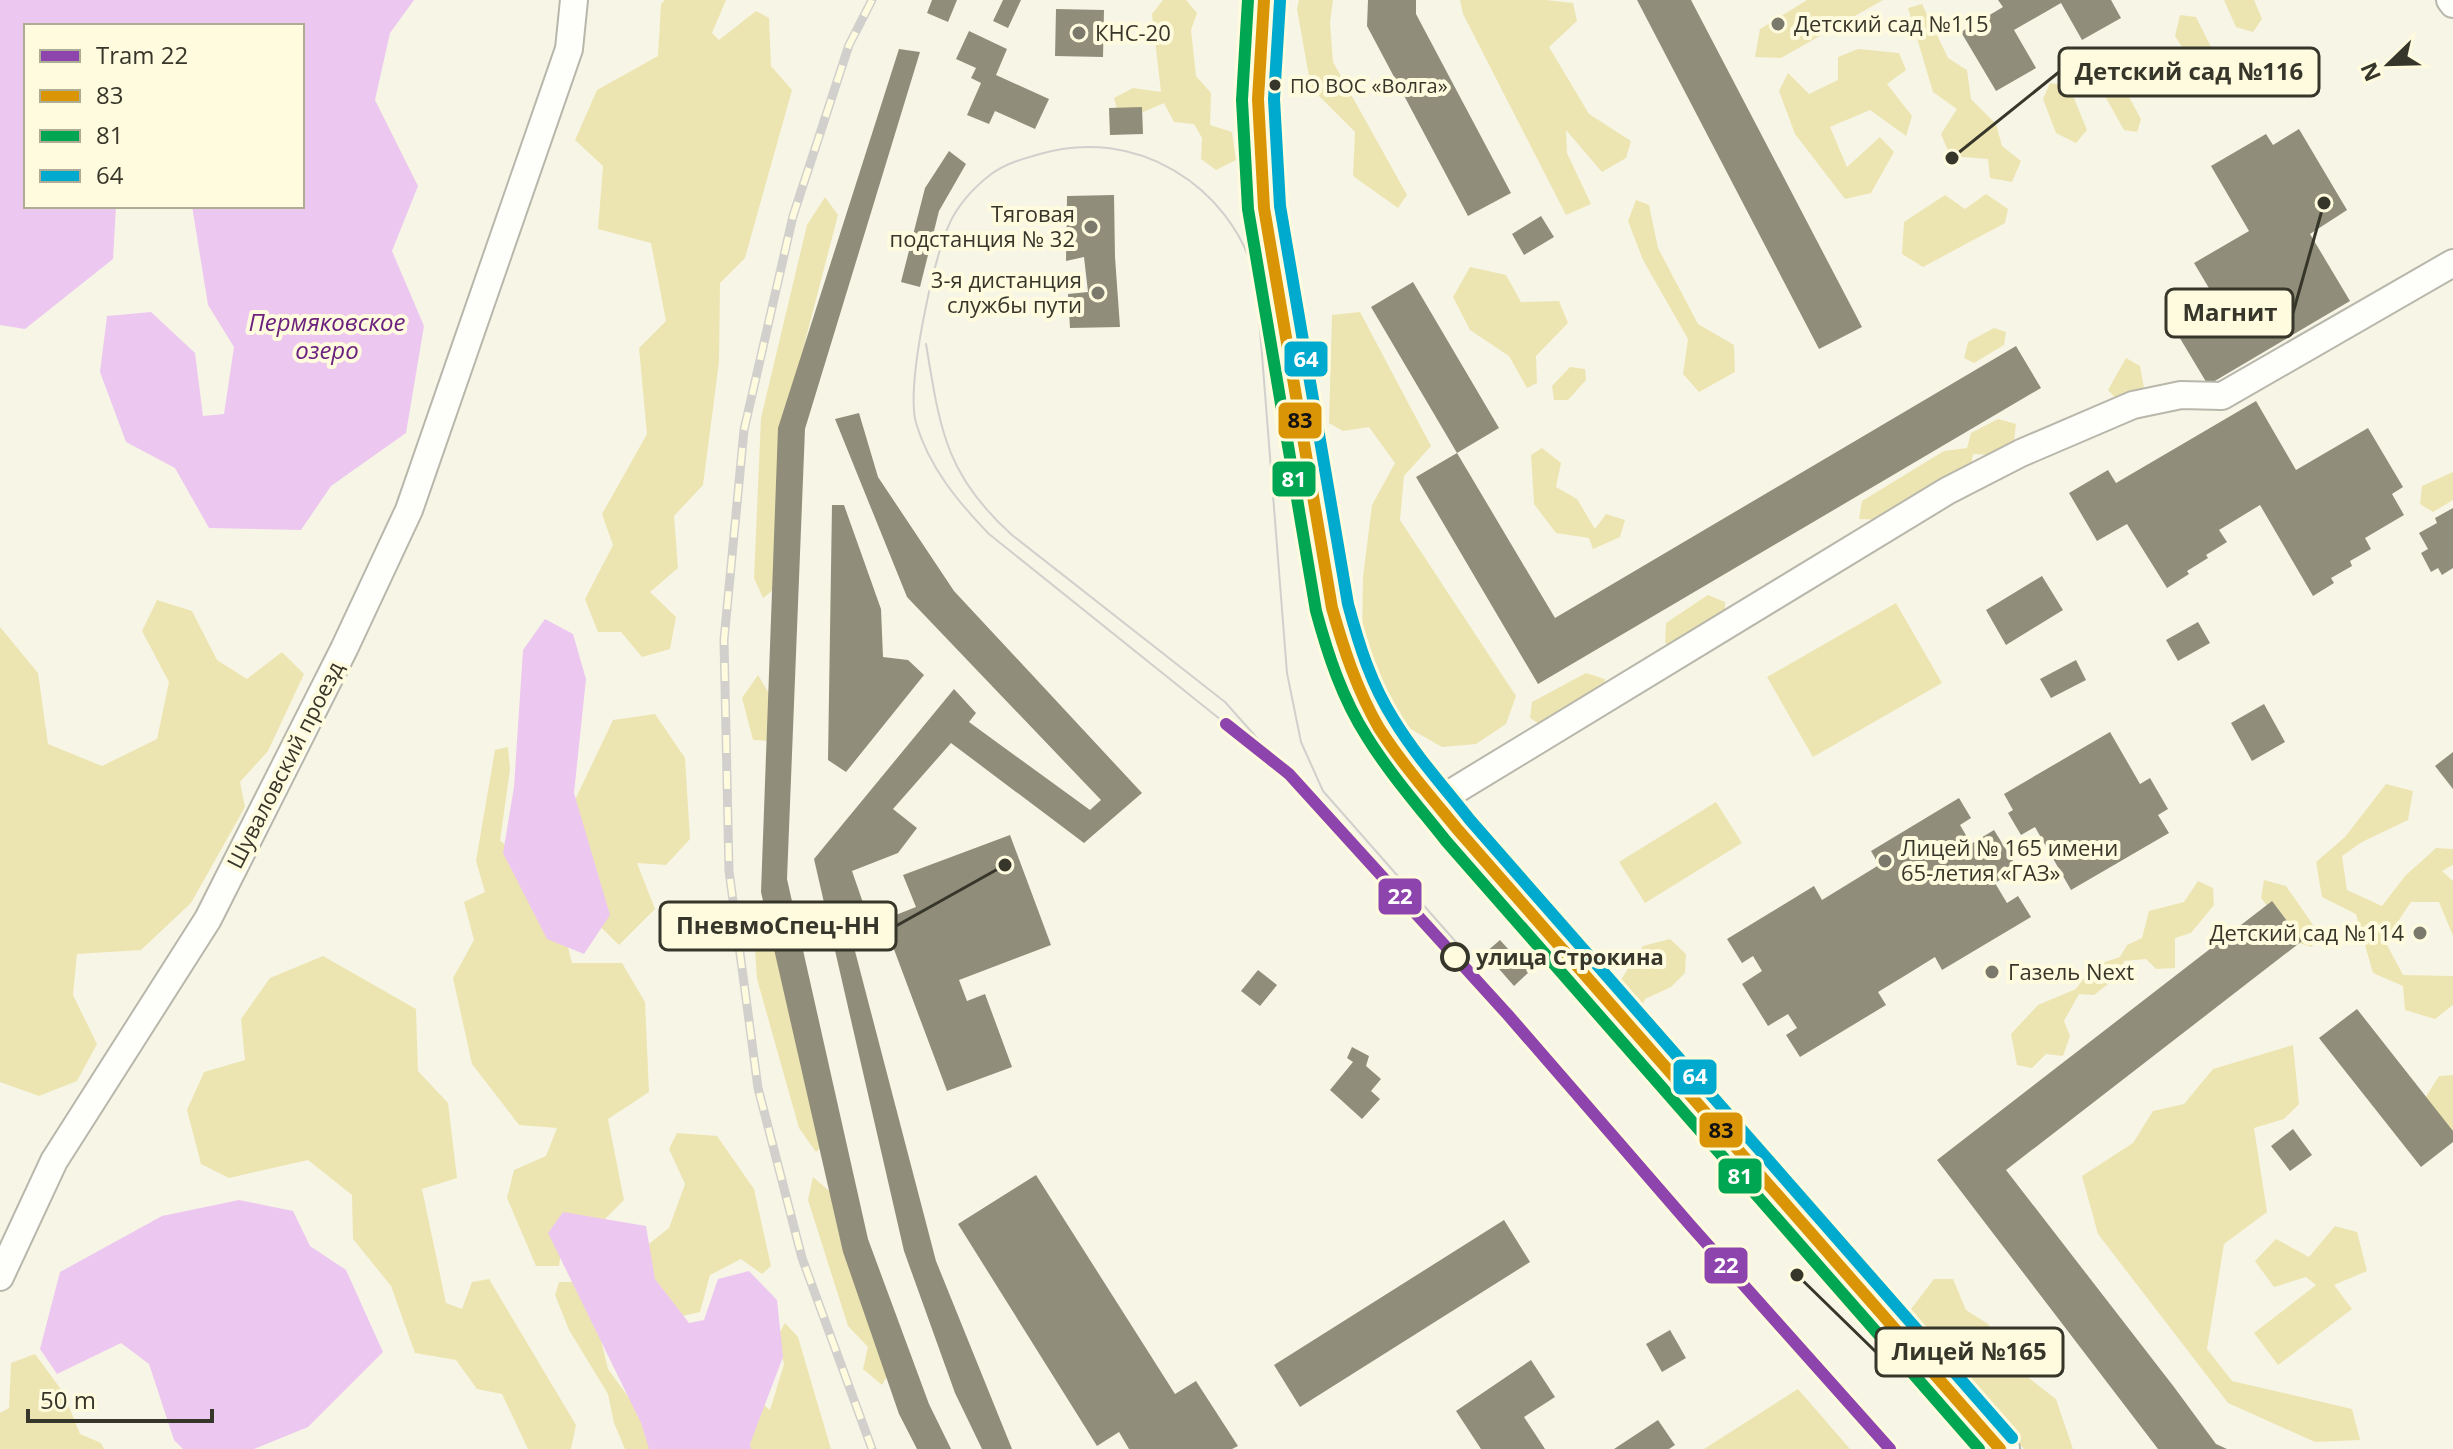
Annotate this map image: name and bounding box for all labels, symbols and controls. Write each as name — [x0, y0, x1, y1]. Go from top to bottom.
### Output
place label: Детский сад №115 — [1794, 8, 1989, 38]
marker: Детский сад №115 — [1769, 15, 1787, 33]
place label: КНС-20 — [1095, 17, 1171, 47]
legend — [24, 24, 304, 208]
marker: КНС-20 — [1070, 24, 1088, 42]
north arrow — [2349, 24, 2429, 104]
text: Tram 22 — [96, 38, 188, 71]
callout: Детский сад №116 — [2059, 48, 2319, 96]
text: Детский сад №116 — [2075, 54, 2303, 87]
text: N — [2352, 58, 2387, 86]
place label: ПО ВОС «Волга» — [1290, 72, 1448, 99]
marker: ПО ВОС «Волга» — [1267, 77, 1283, 93]
text: 83 — [96, 78, 123, 111]
text: 81 — [96, 118, 123, 151]
text: 64 — [96, 158, 124, 191]
place label: Тяговая подстанция № 32 — [890, 198, 1075, 253]
marker: Тяговая подстанция № 32 — [1082, 218, 1100, 236]
place label: 3-я дистанция службы пути — [931, 264, 1082, 319]
marker: 3-я дистанция службы пути — [1089, 284, 1107, 302]
callout: Магнит — [2166, 289, 2293, 337]
text: Магнит — [2182, 295, 2278, 328]
water label: Пермяковское озеро — [248, 305, 406, 366]
line badge: 64 — [1283, 340, 1329, 378]
text: 64 — [1293, 343, 1319, 373]
line badge: 83 — [1277, 401, 1323, 440]
text: 83 — [1287, 404, 1313, 434]
line badge: 81 — [1271, 460, 1317, 498]
text: 81 — [1281, 463, 1307, 493]
street label: Шуваловский проезд — [219, 656, 350, 873]
place label: Лицей № 165 имени 65-летия «ГАЗ» — [1901, 832, 2118, 887]
marker: Лицей № 165 имени 65-летия «ГАЗ» — [1876, 852, 1894, 870]
line badge: 22 — [1377, 877, 1423, 916]
text: 22 — [1387, 880, 1413, 910]
callout: ПневмоСпец-НН — [660, 902, 896, 950]
text: ПневмоСпец-НН — [676, 908, 880, 941]
place label: Детский сад №114 — [2209, 917, 2404, 947]
marker: Детский сад №114 — [2411, 924, 2429, 942]
place label: улица Строкина — [1476, 941, 1664, 971]
marker: улица Строкина — [1441, 943, 1469, 971]
place label: Газель Next — [2008, 956, 2134, 986]
marker: Газель Next — [1983, 963, 2001, 981]
line badge: 64 — [1672, 1058, 1718, 1096]
text: 64 — [1682, 1060, 1708, 1090]
line badge: 83 — [1698, 1111, 1744, 1149]
text: 83 — [1708, 1114, 1734, 1144]
line badge: 81 — [1717, 1157, 1763, 1195]
text: 81 — [1727, 1160, 1753, 1190]
line badge: 22 — [1703, 1246, 1749, 1285]
text: 22 — [1713, 1249, 1739, 1279]
callout: Лицей №165 — [1876, 1328, 2063, 1376]
text: Лицей №165 — [1891, 1334, 2047, 1367]
scale bar — [28, 1373, 212, 1423]
text: 50 m — [40, 1383, 96, 1416]

